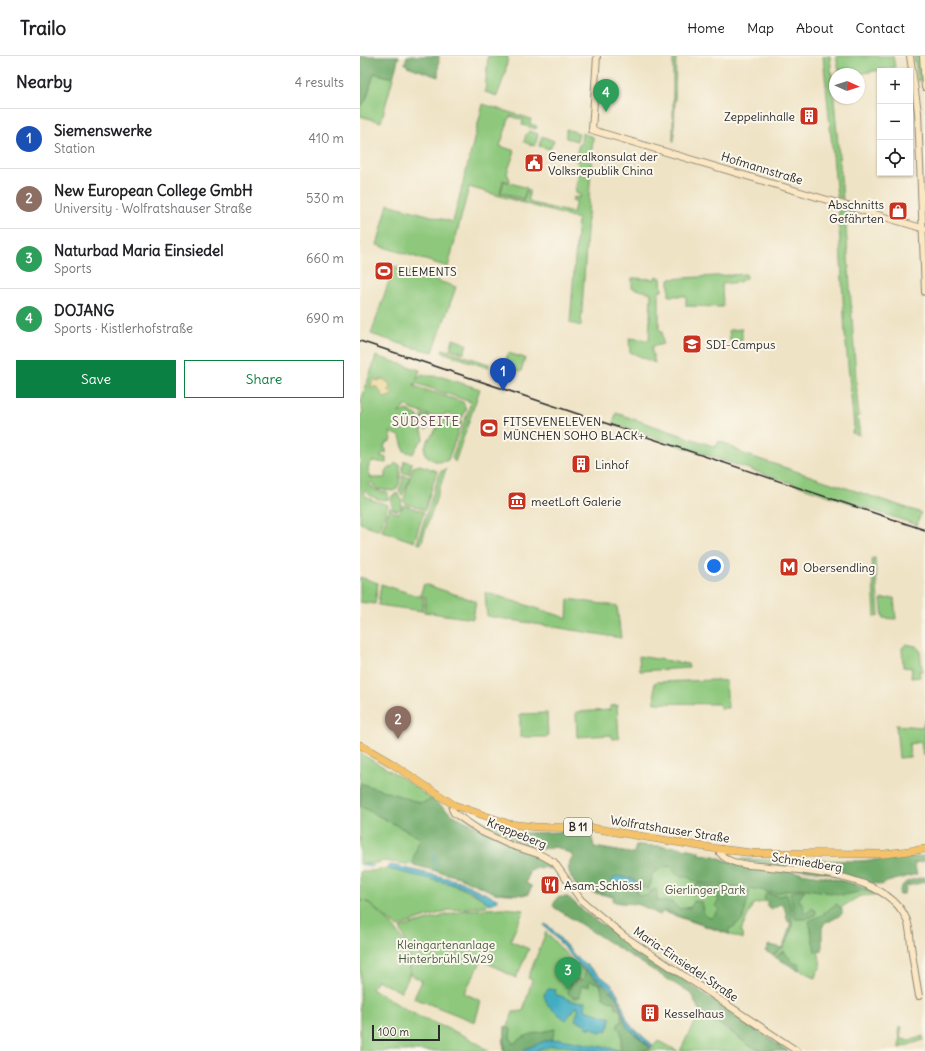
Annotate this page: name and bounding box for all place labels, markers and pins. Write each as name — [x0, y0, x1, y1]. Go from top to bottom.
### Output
pin: 4 — [593, 79, 619, 112]
building icon: Zeppelinhalle — [798, 105, 820, 127]
place label: Zeppelinhalle — [724, 109, 795, 124]
place label: Generalkonsulat der Volksrepublik China — [548, 149, 658, 178]
public building icon: Generalkonsulat der Volksrepublik China — [523, 152, 545, 174]
place label: Abschnitts Gefährten — [828, 197, 884, 226]
shop icon: Abschnitts Gefährten — [887, 200, 909, 222]
sports icon: ELEMENTS — [373, 260, 395, 282]
place label: ELEMENTS — [398, 264, 457, 279]
school or university icon: SDI-Campus — [681, 333, 703, 355]
place label: SDI-Campus — [706, 337, 775, 352]
pin: 1 — [490, 358, 516, 391]
place label: FITSEVENELEVEN MÜNCHEN SOHO BLACK+ — [503, 414, 644, 443]
sports icon: FITSEVENELEVEN MÜNCHEN SOHO BLACK+ — [478, 417, 500, 439]
building icon: Linhof — [570, 453, 592, 475]
place label: Linhof — [595, 457, 630, 472]
museum icon: meetLoft Galerie — [506, 490, 528, 512]
place label: meetLoft Galerie — [531, 494, 621, 509]
metro station icon: Obersendling — [778, 556, 800, 578]
place label: Obersendling — [803, 560, 875, 575]
pin: 2 — [385, 706, 411, 739]
restaurant icon: Asam-Schlössl — [539, 874, 561, 896]
place label: Asam-Schlössl — [564, 878, 642, 893]
pin: 3 — [555, 957, 581, 990]
building icon: Kesselhaus — [639, 1002, 661, 1024]
place label: Kesselhaus — [664, 1006, 724, 1021]

